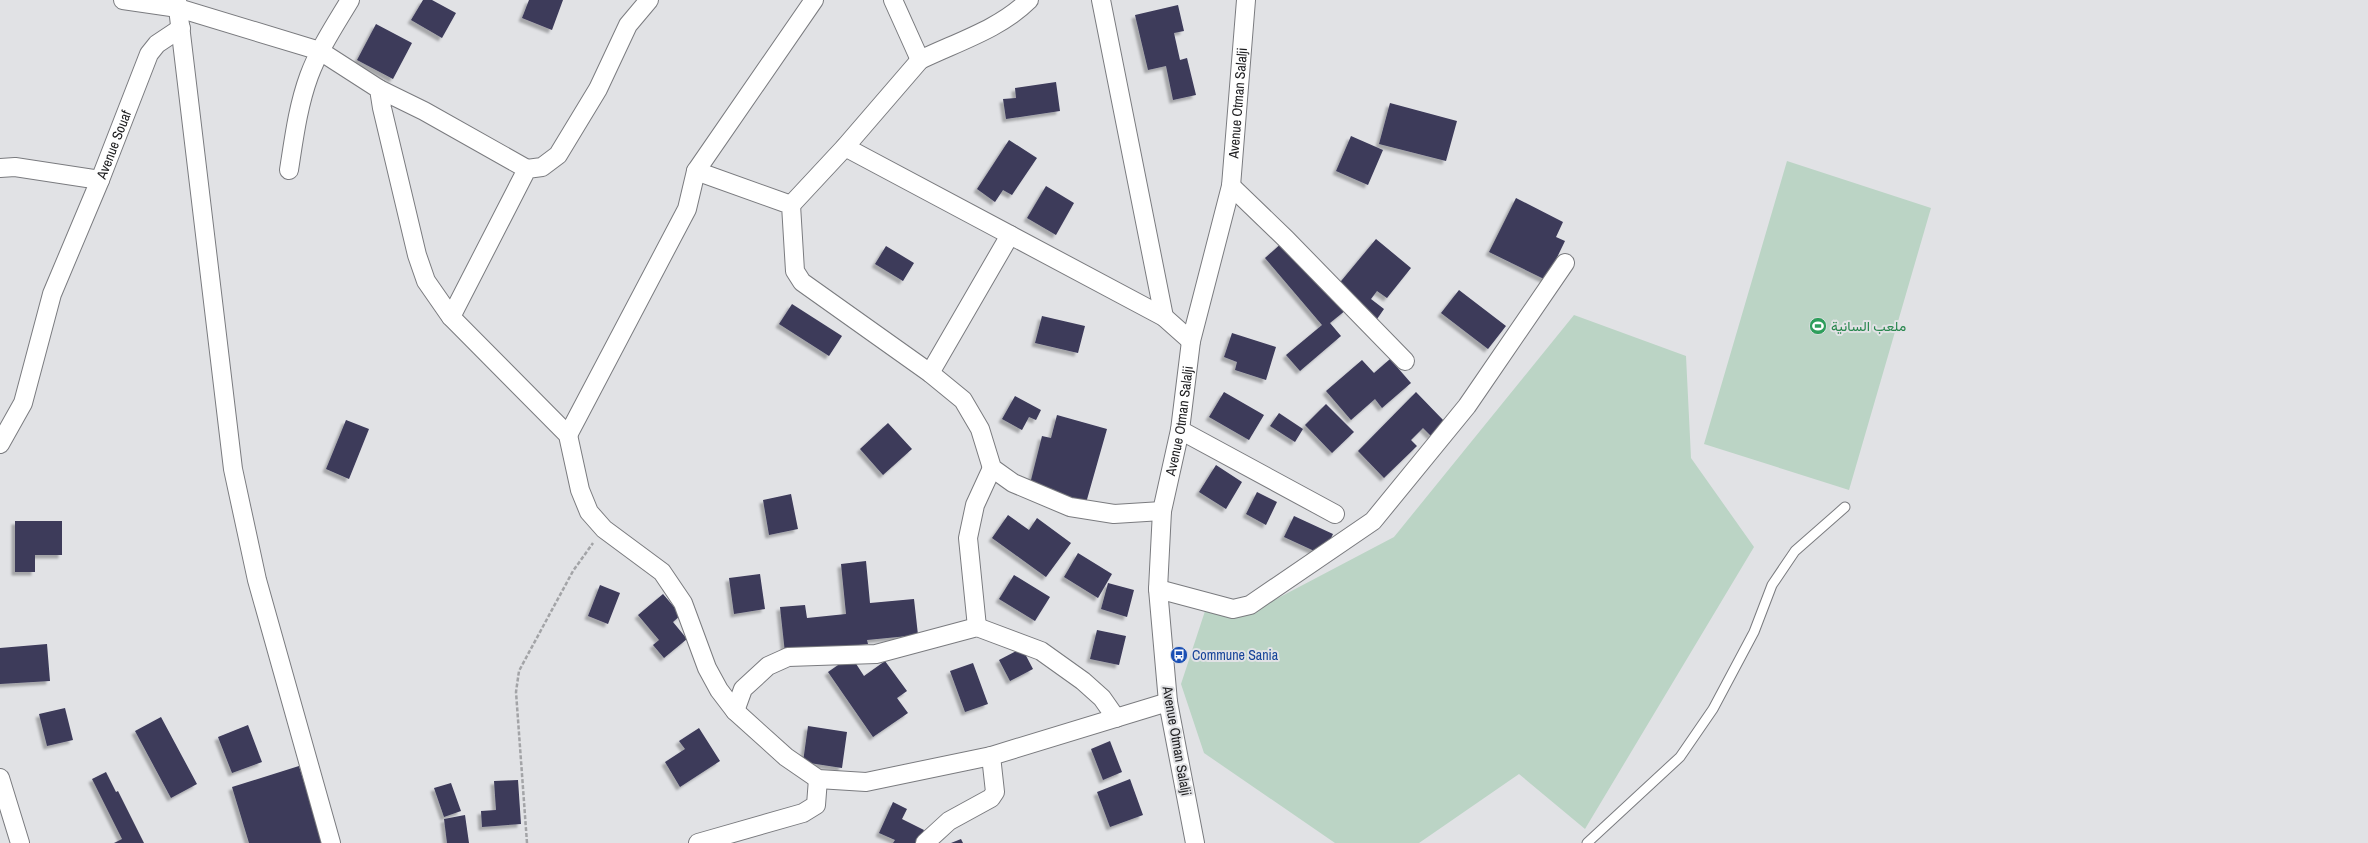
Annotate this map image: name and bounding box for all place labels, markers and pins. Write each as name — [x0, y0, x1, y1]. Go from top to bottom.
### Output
sports icon: ملعب السانية — [1808, 316, 1828, 336]
place label: ملعب السانية — [1831, 317, 1906, 335]
bus stop icon: Commune Sania — [1169, 645, 1189, 665]
place label: Commune Sania — [1192, 646, 1279, 664]

